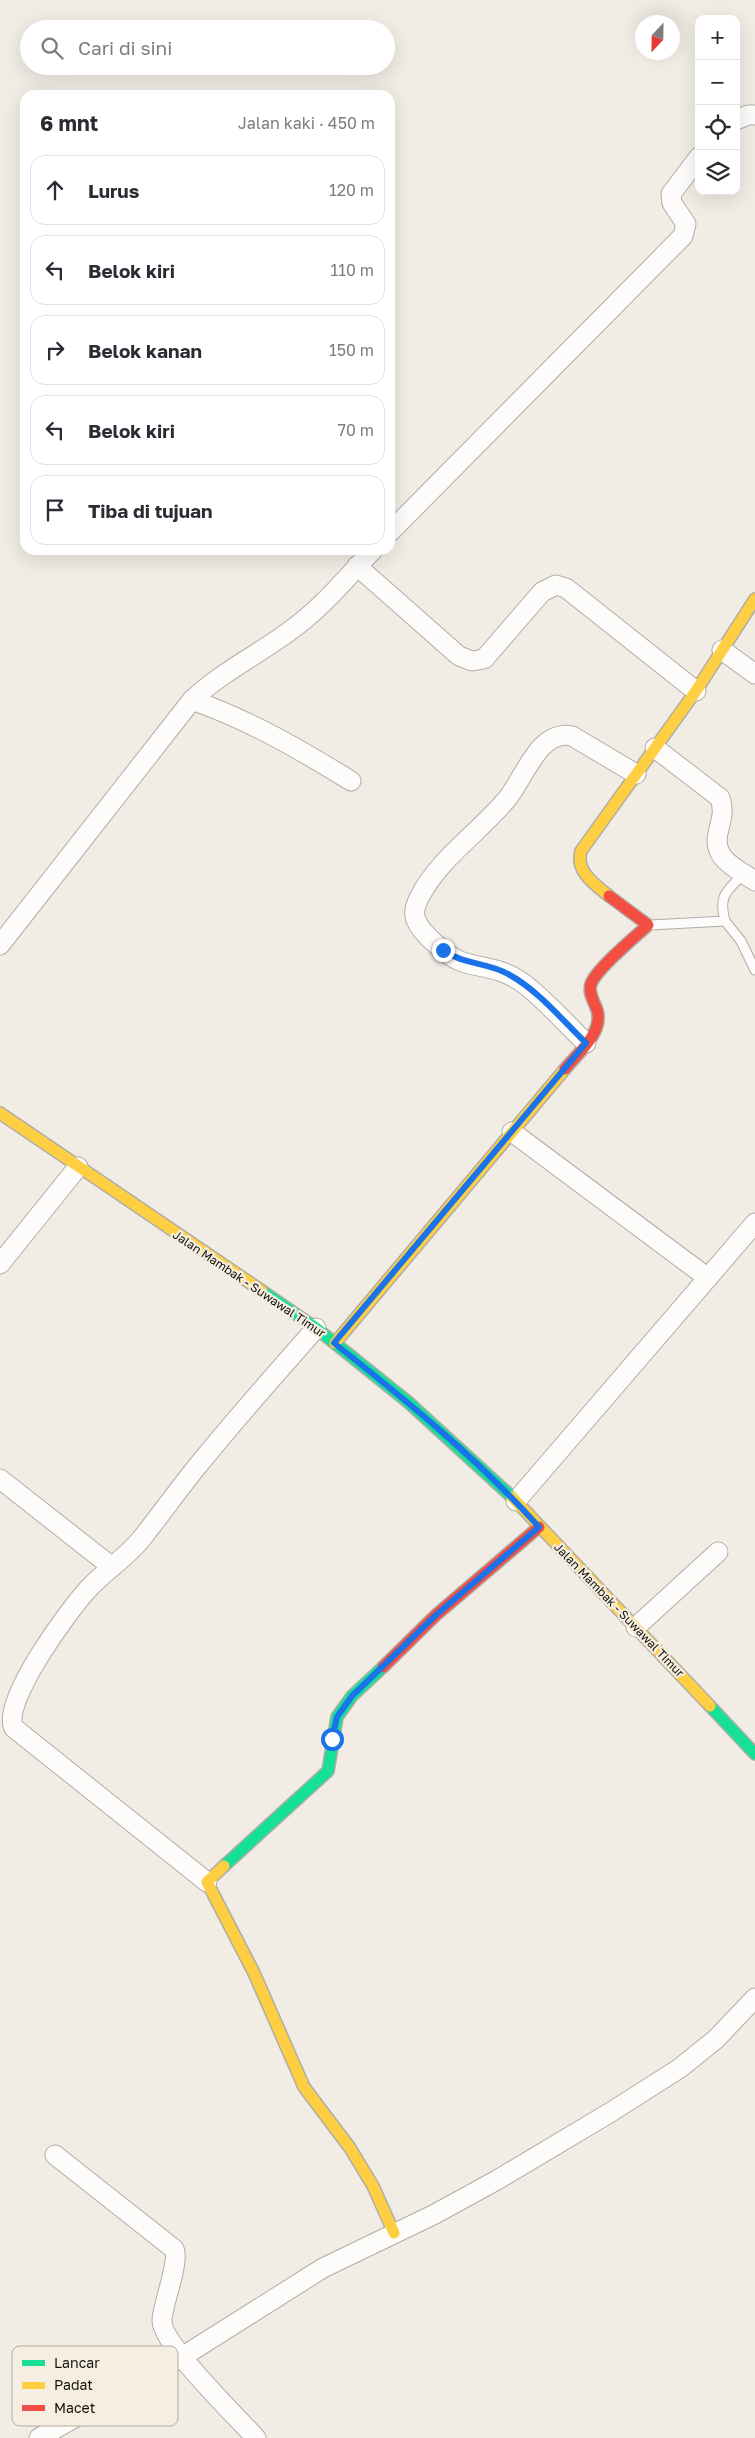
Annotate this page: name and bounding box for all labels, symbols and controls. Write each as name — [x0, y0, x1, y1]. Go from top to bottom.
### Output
north arrow — [635, 15, 680, 60]
map controls — [695, 15, 740, 195]
button: + — [695, 15, 740, 60]
search box — [20, 20, 395, 75]
icon: search — [38, 34, 66, 62]
text: Cari di sini — [78, 36, 172, 59]
button: − — [695, 60, 740, 105]
button: locate — [695, 105, 740, 150]
text: 6 mnt — [40, 110, 98, 136]
text: Jalan kaki · 450 m — [238, 113, 375, 133]
button: layers — [695, 150, 740, 195]
icon: ahead — [41, 176, 69, 204]
text: Lurus — [88, 179, 139, 202]
text: 120 m — [329, 180, 374, 200]
icon: left — [41, 256, 69, 284]
text: Belok kiri — [88, 259, 175, 282]
text: 110 m — [330, 260, 374, 280]
icon: right — [41, 336, 69, 364]
text: Belok kanan — [88, 339, 202, 362]
text: 150 m — [329, 340, 374, 360]
icon: left — [41, 416, 69, 444]
text: Belok kiri — [88, 419, 175, 442]
text: 70 m — [337, 420, 374, 440]
icon: arrive — [41, 496, 69, 524]
text: Tiba di tujuan — [88, 499, 213, 522]
route end — [432, 939, 455, 962]
street label: Jalan Mambak - Suwawal Timur — [170, 1227, 329, 1341]
street label: Jalan Mambak - Suwawal Timur — [551, 1539, 688, 1680]
route start — [321, 1728, 344, 1751]
legend — [12, 2346, 178, 2426]
text: Lancar — [54, 2354, 100, 2371]
text: Padat — [54, 2376, 93, 2393]
text: Macet — [54, 2399, 95, 2416]

